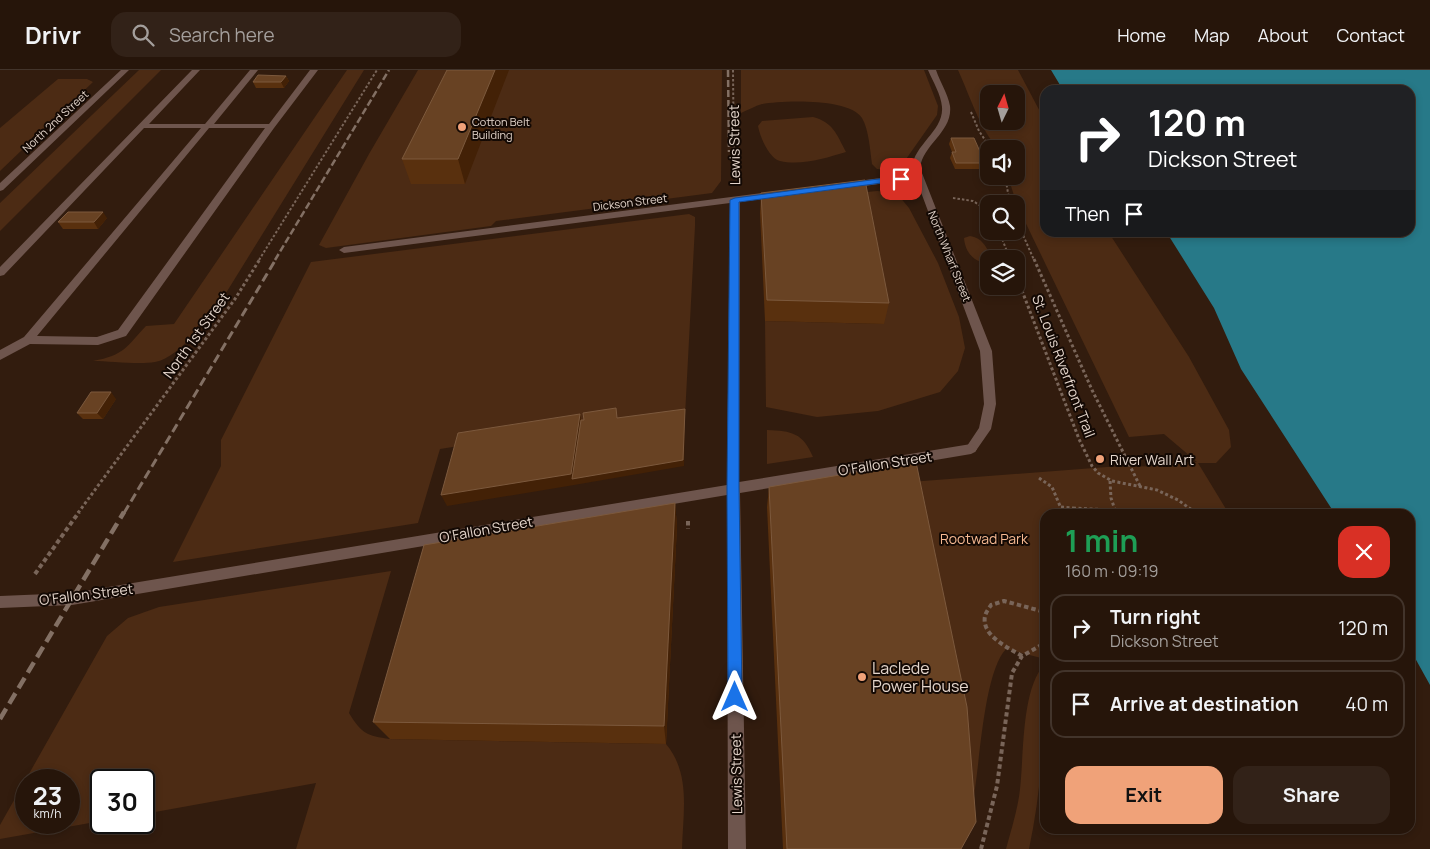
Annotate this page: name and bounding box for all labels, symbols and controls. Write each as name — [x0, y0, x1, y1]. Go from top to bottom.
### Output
search box — [111, 12, 461, 57]
text: Drivr — [25, 18, 81, 51]
icon: search — [129, 21, 157, 49]
text: Search here — [169, 22, 275, 48]
text: Home — [1117, 23, 1166, 47]
text: Map — [1194, 23, 1230, 47]
text: About — [1258, 23, 1308, 47]
text: Contact — [1336, 23, 1405, 47]
north arrow — [980, 85, 1025, 130]
map controls — [980, 85, 1025, 295]
street label: North 2nd Street — [19, 87, 91, 155]
text: 120 m — [1148, 99, 1246, 147]
street label: Lewis Street — [724, 104, 744, 185]
icon: right — [1065, 105, 1130, 170]
place label: Cotton Belt Building — [472, 114, 530, 142]
marker: Cotton Belt Building — [456, 121, 468, 133]
button: sound — [980, 140, 1025, 185]
text: Dickson Street — [1148, 144, 1297, 174]
pin — [880, 158, 922, 200]
icon: arrive — [887, 165, 915, 193]
street label: Dickson Street — [592, 190, 668, 214]
button: search — [980, 195, 1025, 240]
icon: arrive — [1120, 200, 1148, 228]
text: Then — [1065, 201, 1110, 227]
street label: North Wharf Street — [925, 208, 975, 304]
button: layers — [980, 250, 1025, 295]
street label: North 1st Street — [158, 288, 234, 382]
street label: St. Louis Riverfront Trail — [1028, 292, 1100, 440]
street label: O'Fallon Street — [837, 446, 934, 480]
place label: River Wall Art — [1110, 450, 1194, 469]
marker: River Wall Art — [1094, 453, 1106, 465]
street label: O'Fallon Street — [438, 511, 535, 547]
text: 1 min — [1065, 520, 1138, 561]
button: close — [1338, 526, 1390, 578]
park label: Rootwad Park — [940, 529, 1029, 548]
text: 160 m · 09:19 — [1065, 560, 1158, 582]
street label: O'Fallon Street — [38, 579, 135, 609]
text: Turn right — [1110, 604, 1200, 630]
icon: right — [1067, 614, 1095, 642]
text: 120 m — [1338, 615, 1388, 641]
text: Dickson Street — [1110, 630, 1219, 652]
place label: Laclede Power House — [872, 657, 969, 697]
position arrow — [708, 670, 760, 722]
marker: Laclede Power House — [856, 671, 868, 683]
icon: arrive — [1067, 690, 1095, 718]
text: Arrive at destination — [1110, 691, 1299, 717]
text: 40 m — [1345, 691, 1388, 717]
street label: Lewis Street — [726, 733, 746, 814]
button: Exit — [1065, 766, 1223, 824]
button: Share — [1233, 766, 1390, 824]
speed limit sign: 30 — [90, 769, 155, 834]
text: 23 — [33, 778, 62, 813]
text: km/h — [34, 805, 61, 822]

